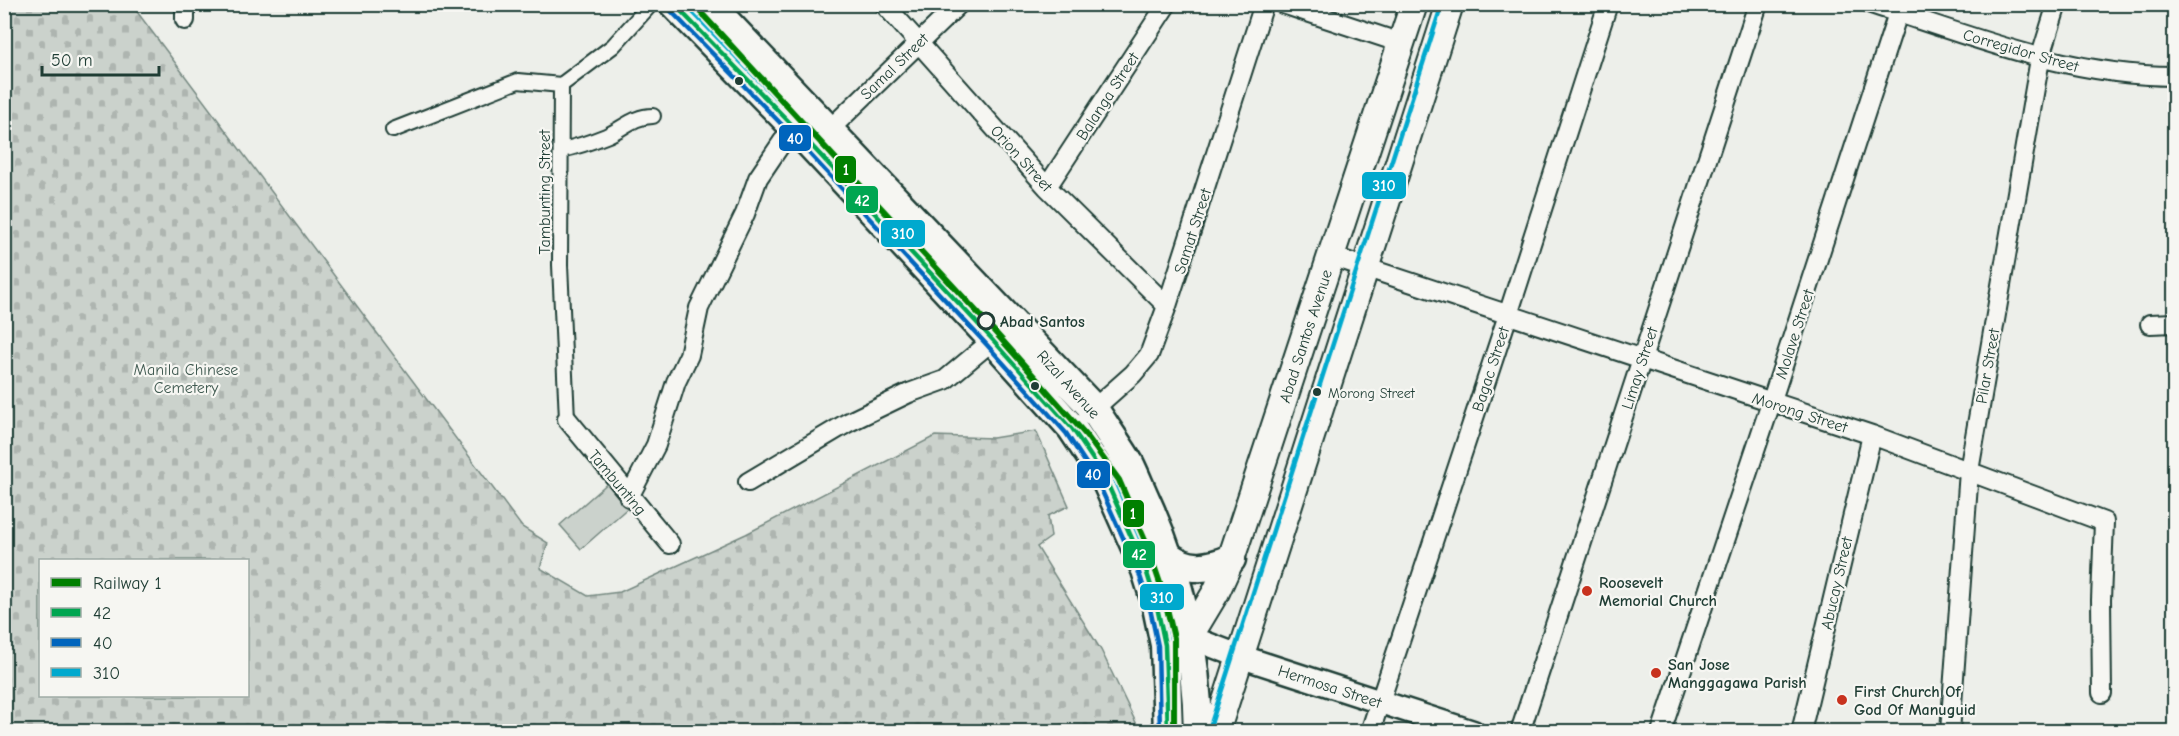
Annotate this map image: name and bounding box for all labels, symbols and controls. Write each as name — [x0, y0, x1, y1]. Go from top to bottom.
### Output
street label: Corregidor Street — [1961, 26, 2081, 76]
street label: Samal Street — [857, 30, 933, 104]
scale bar — [42, 39, 159, 77]
street label: Balanga Street — [1073, 49, 1143, 144]
text: 50 m — [51, 50, 93, 71]
unlabelled marker — [733, 75, 745, 87]
street label: Orion Street — [987, 122, 1056, 196]
line badge: 40 — [778, 124, 812, 152]
street label: Tambunting Street — [536, 129, 554, 254]
text: 40 — [787, 130, 803, 148]
line badge: 1 — [834, 155, 857, 184]
text: 1 — [843, 161, 849, 179]
line badge: 310 — [1361, 171, 1407, 200]
text: 310 — [1372, 177, 1396, 195]
line badge: 42 — [845, 185, 879, 214]
street label: Samat Street — [1171, 186, 1215, 276]
text: 42 — [854, 192, 870, 210]
line badge: 310 — [880, 219, 926, 248]
text: 310 — [891, 225, 915, 243]
street label: Abad Santos Avenue — [1276, 267, 1336, 405]
street label: Molave Street — [1772, 287, 1818, 382]
marker: Abad Santos — [977, 312, 995, 330]
place label: Abad Santos — [1000, 313, 1085, 331]
street label: Bagac Street — [1469, 324, 1513, 414]
street label: Limay Street — [1618, 324, 1662, 412]
street label: Pilar Street — [1973, 327, 2004, 405]
street label: Rizal Avenue — [1033, 347, 1104, 422]
park label: Manila Chinese Cemetery — [134, 361, 238, 397]
unlabelled marker — [1029, 380, 1041, 392]
place label: Morong Street — [1328, 385, 1416, 402]
marker: Morong Street — [1311, 386, 1323, 398]
street label: Morong Street — [1750, 389, 1850, 437]
street label: Tambunting — [585, 446, 650, 519]
line badge: 40 — [1076, 460, 1111, 489]
text: 40 — [1085, 466, 1101, 484]
line badge: 1 — [1122, 499, 1145, 528]
text: 1 — [1130, 505, 1136, 523]
street label: Abucay Street — [1818, 535, 1856, 631]
line badge: 42 — [1122, 540, 1156, 569]
text: 42 — [1131, 546, 1147, 564]
legend — [39, 559, 249, 697]
text: Railway 1 — [93, 573, 162, 594]
place label: Roosevelt Memorial Church — [1599, 574, 1717, 610]
line badge: 310 — [1139, 583, 1185, 611]
marker: Roosevelt Memorial Church — [1580, 584, 1594, 598]
text: 310 — [1150, 589, 1174, 607]
text: 42 — [93, 603, 111, 624]
text: 40 — [93, 633, 113, 654]
place label: San Jose Manggagawa Parish — [1668, 656, 1807, 692]
street label: Hermosa Street — [1276, 662, 1384, 712]
text: 310 — [93, 663, 120, 684]
marker: San Jose Manggagawa Parish — [1649, 666, 1663, 680]
place label: First Church Of God Of Manuguid — [1854, 683, 1976, 719]
marker: First Church Of God Of Manuguid — [1835, 693, 1849, 707]

